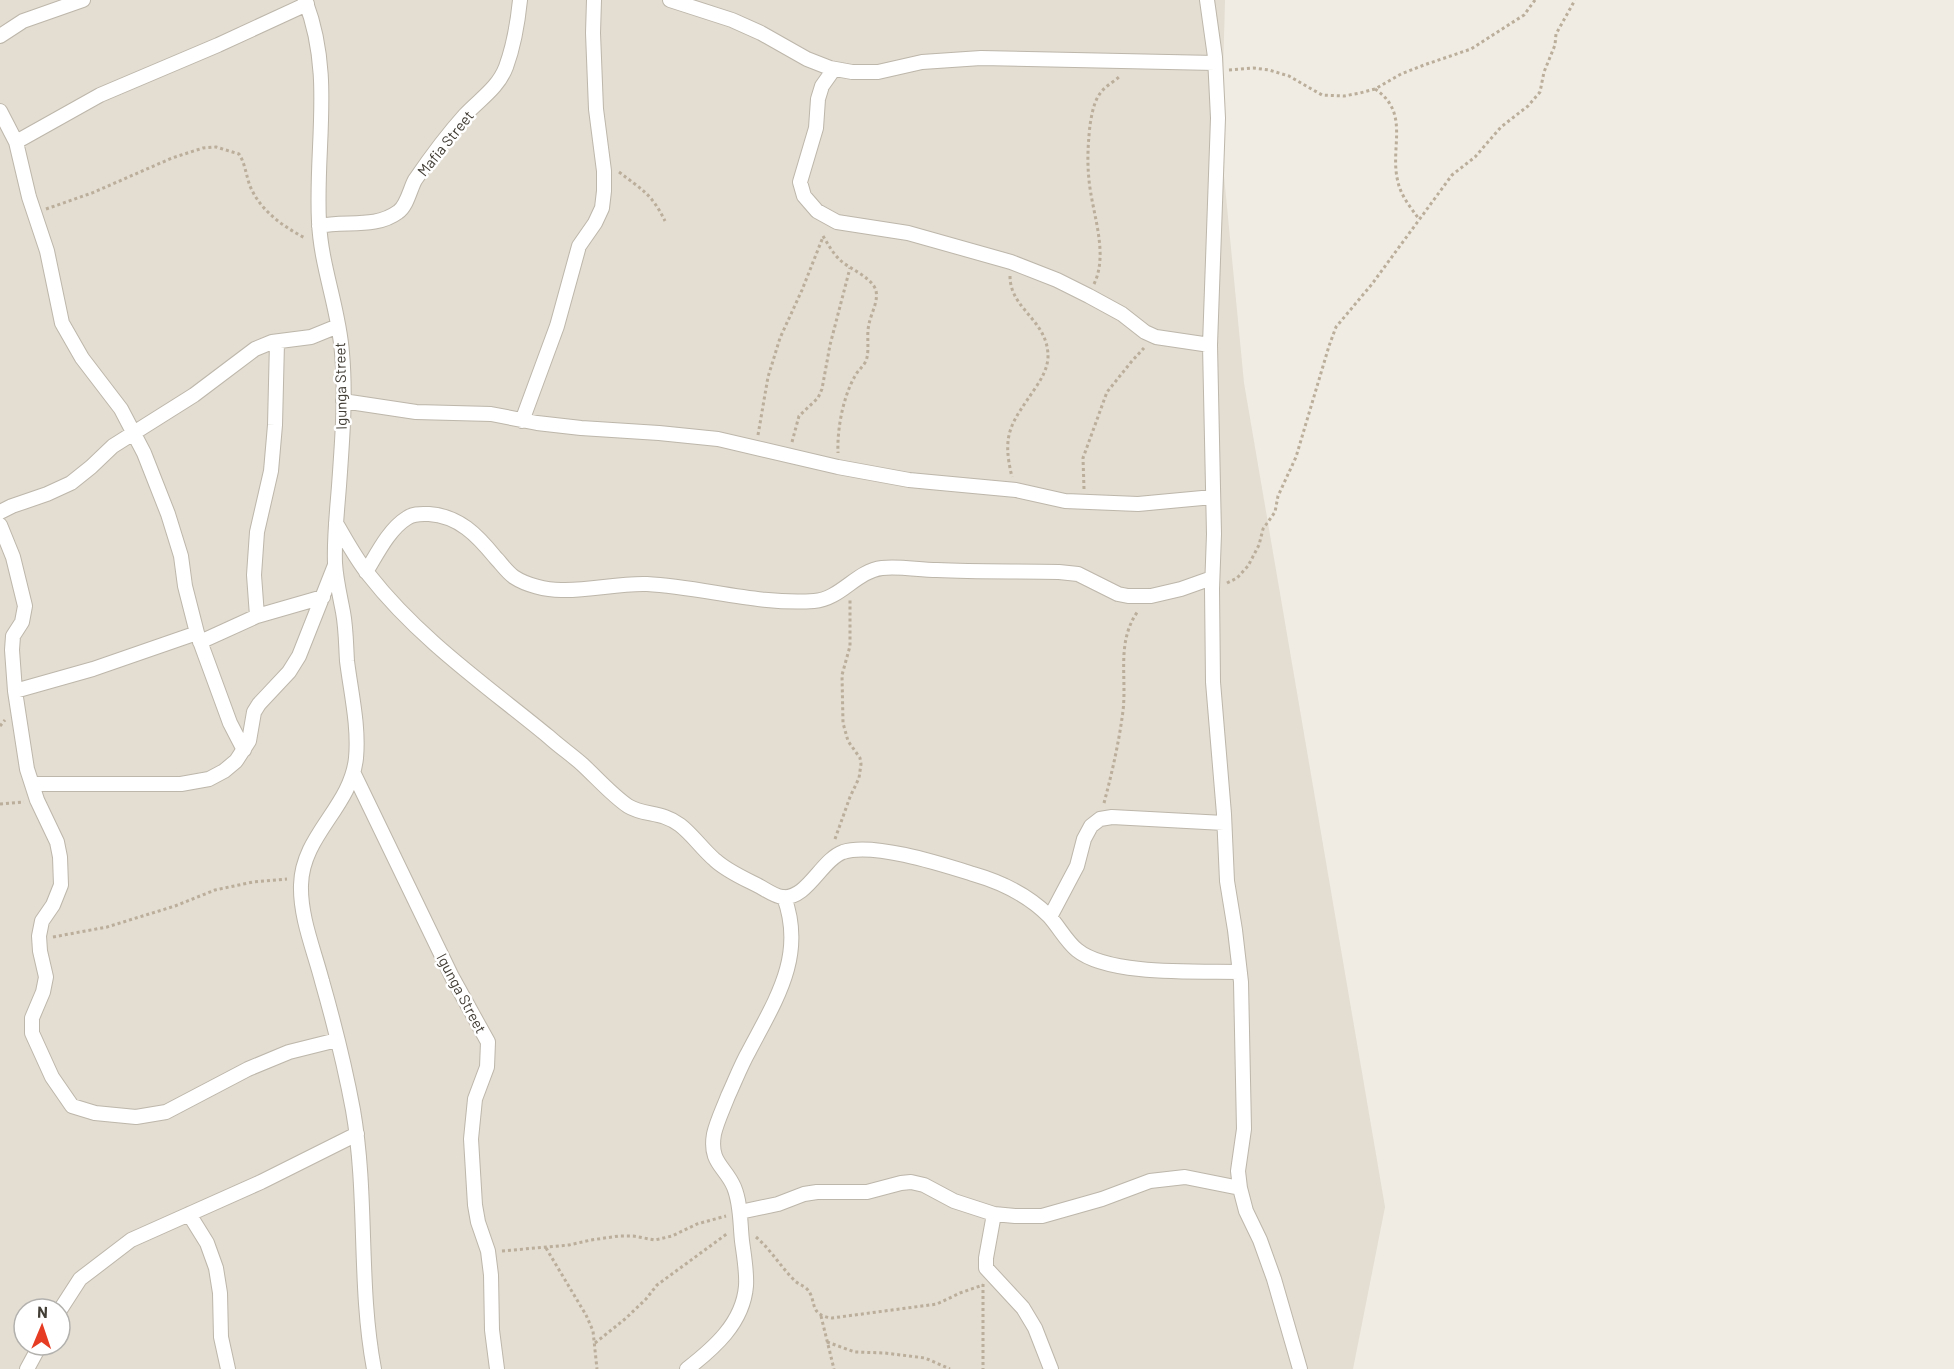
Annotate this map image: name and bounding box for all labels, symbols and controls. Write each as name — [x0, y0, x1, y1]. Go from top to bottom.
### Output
street label: Mafia Street — [413, 107, 477, 179]
street label: Igunga Street — [330, 342, 350, 430]
street label: Igunga Street — [433, 950, 491, 1036]
north arrow — [12, 1297, 72, 1357]
text: N — [37, 1302, 48, 1321]

